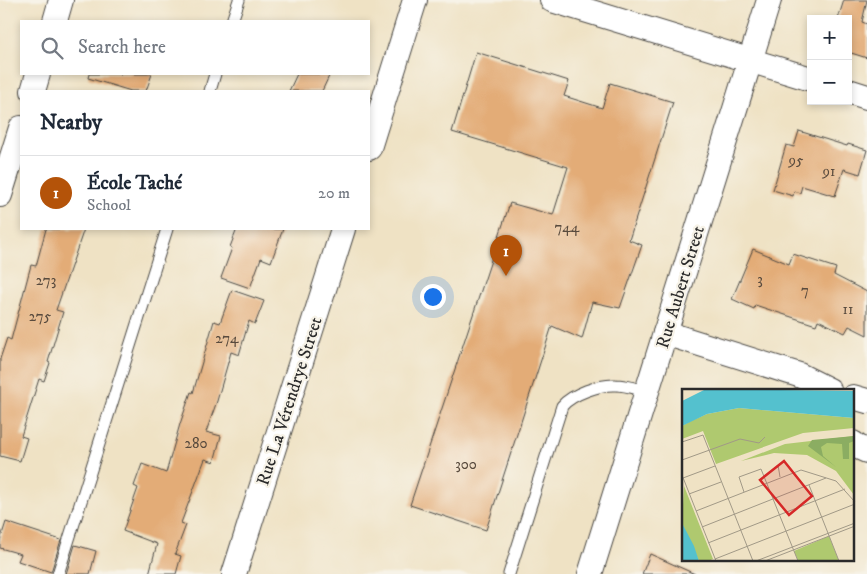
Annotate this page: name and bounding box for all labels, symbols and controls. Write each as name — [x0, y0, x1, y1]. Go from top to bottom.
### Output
map controls — [807, 15, 852, 105]
button: + — [807, 15, 852, 60]
search box — [20, 20, 370, 75]
icon: search — [38, 34, 66, 62]
text: Search here — [78, 36, 166, 59]
button: − — [807, 60, 852, 105]
text: Nearby — [40, 110, 102, 136]
house number: 95 — [788, 151, 804, 170]
house number: 91 — [822, 162, 835, 181]
text: École Taché — [87, 172, 182, 195]
text: 1 — [53, 183, 59, 203]
text: 20 m — [318, 183, 350, 203]
text: School — [87, 195, 131, 215]
house number: 744 — [555, 218, 580, 237]
street label: Rue Aubert Street — [652, 223, 710, 351]
pin: 1 — [490, 235, 522, 276]
house number: 3 — [757, 270, 763, 289]
house number: 273 — [36, 271, 56, 290]
house number: 7 — [801, 281, 809, 300]
your location — [420, 284, 446, 310]
house number: 11 — [842, 300, 854, 319]
house number: 275 — [29, 307, 52, 326]
street label: Rue La Vérendrye Street — [252, 314, 328, 488]
house number: 274 — [215, 329, 239, 348]
inset map — [682, 389, 854, 562]
house number: 280 — [185, 434, 207, 453]
house number: 300 — [455, 455, 477, 474]

